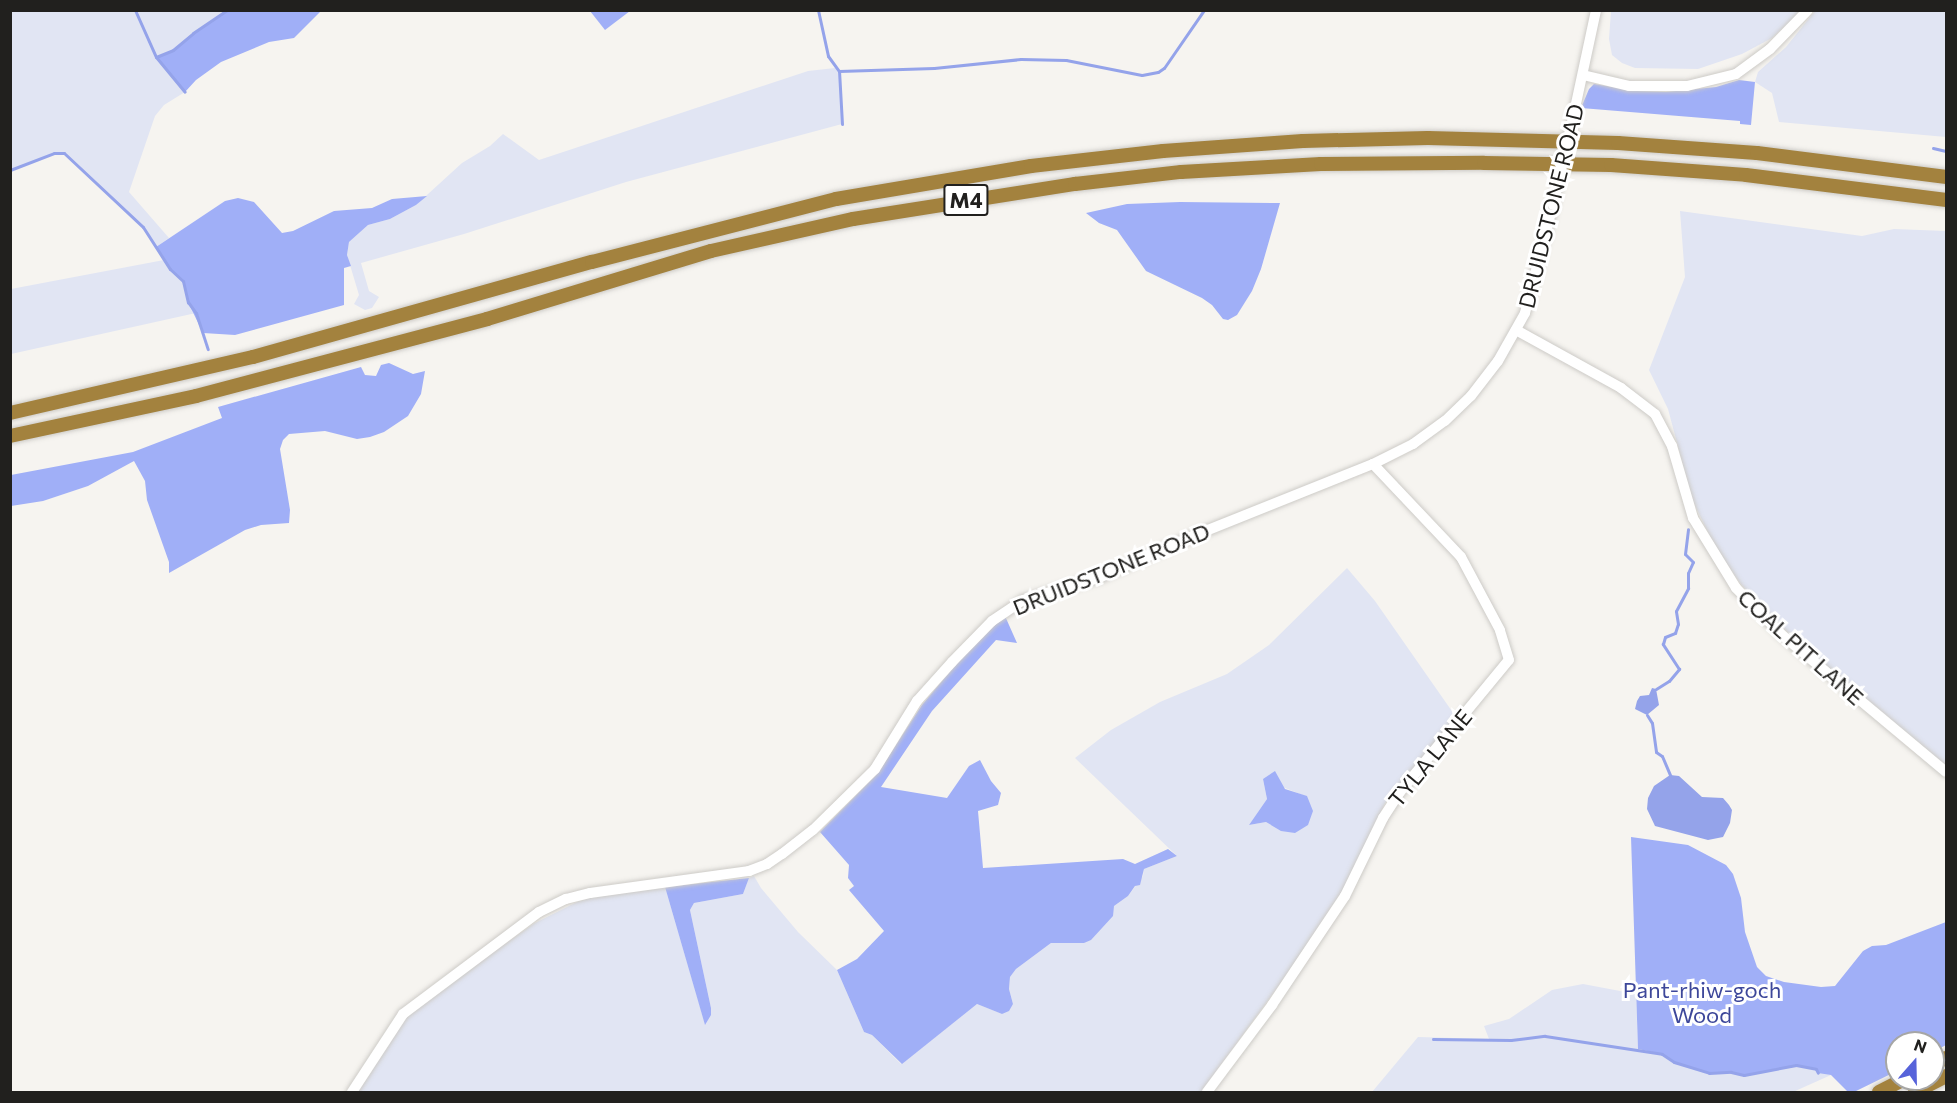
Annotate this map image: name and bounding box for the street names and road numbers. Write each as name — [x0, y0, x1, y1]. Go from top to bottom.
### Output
street label: DRUIDSTONE ROAD — [1513, 101, 1589, 311]
road number: M4 — [942, 182, 990, 218]
street label: DRUIDSTONE ROAD — [1009, 517, 1213, 621]
street label: COAL PIT LANE — [1733, 584, 1869, 710]
street label: TYLA LANE — [1383, 704, 1477, 812]

